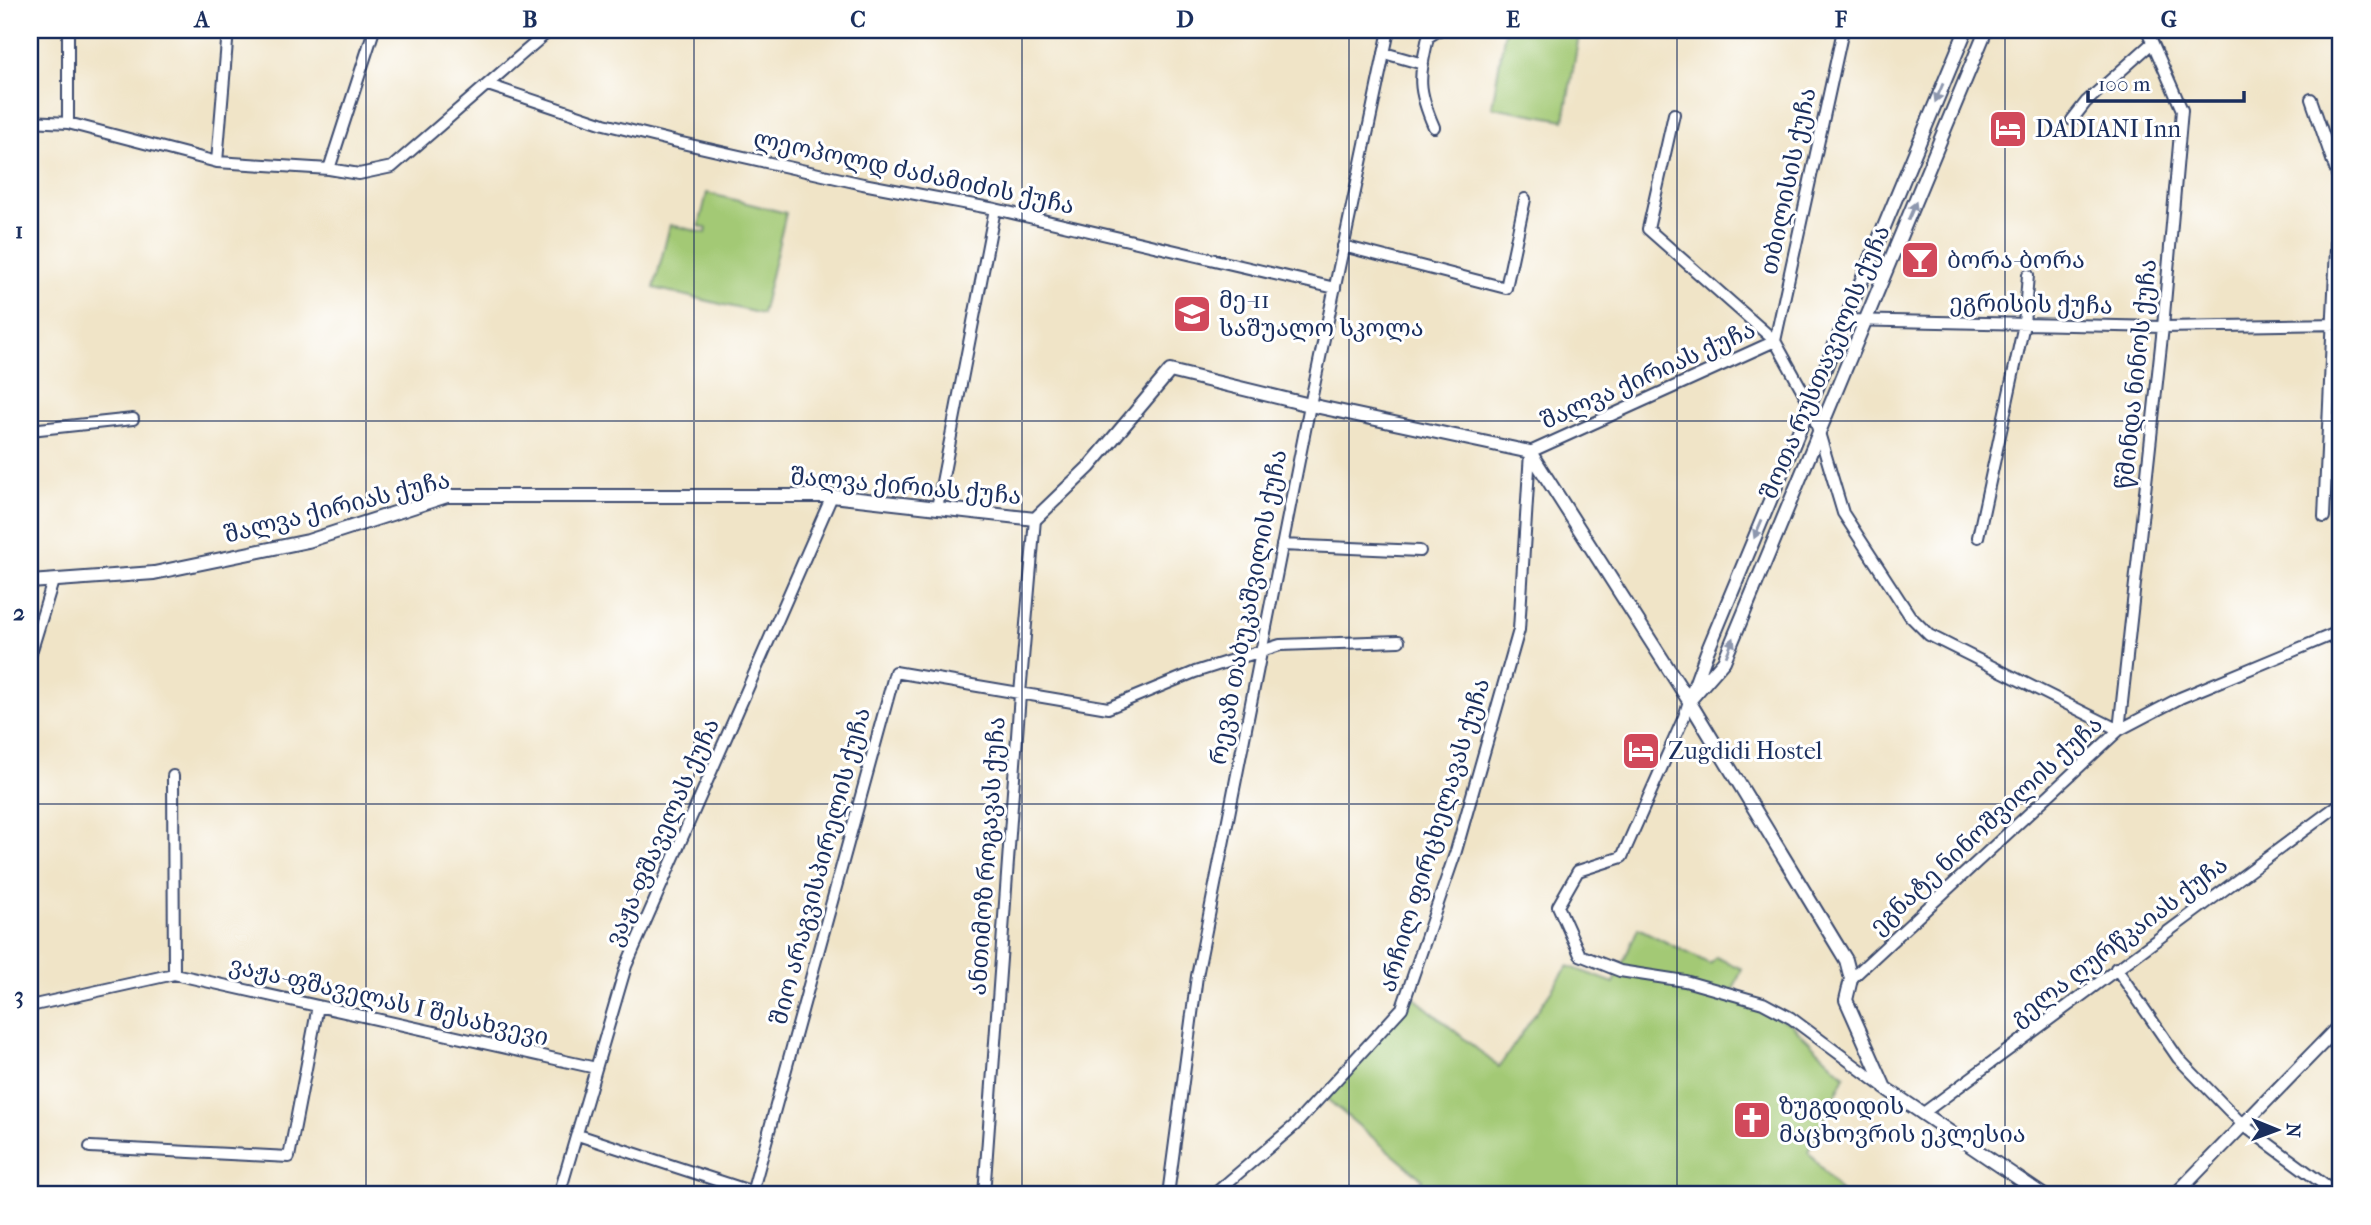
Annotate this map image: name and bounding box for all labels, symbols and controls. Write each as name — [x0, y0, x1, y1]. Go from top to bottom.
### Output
text: A — [193, 6, 211, 33]
text: B — [523, 6, 538, 33]
text: C — [850, 6, 866, 33]
text: D — [1176, 6, 1194, 33]
text: E — [1506, 6, 1520, 33]
text: F — [1834, 6, 1848, 33]
text: G — [2161, 6, 2177, 33]
scale bar — [2088, 60, 2243, 104]
text: 100 m — [2098, 72, 2151, 96]
one-way arrow — [1934, 82, 1945, 103]
street label: თბილისის ქუჩა — [1755, 85, 1821, 277]
hotel icon: DADIANI Inn — [1987, 108, 2029, 150]
place label: DADIANI Inn — [2035, 115, 2181, 143]
street label: ლეოპოლდ ძაძამიძის ქუჩა — [751, 124, 1077, 220]
one-way arrow — [1906, 200, 1917, 221]
text: 1 — [15, 217, 23, 244]
street label: შოთა რუსთაველის ქუჩა — [1755, 221, 1895, 503]
bar icon: ბორა-ბორა — [1899, 239, 1941, 281]
place label: ბორა-ბორა — [1947, 246, 2085, 274]
street label: წმინდა ნინოს ქუჩა — [2110, 258, 2162, 490]
place label: მე-11 საშუალო სკოლა — [1219, 286, 1424, 342]
street label: ეგრისის ქუჩა — [1949, 289, 2113, 319]
school or university icon: მე-11 საშუალო სკოლა — [1171, 293, 1213, 335]
street label: შალვა ქირიას ქუჩა — [1537, 315, 1759, 435]
street label: რევაზ თაბუკაშვილის ქუჩა — [1204, 447, 1292, 767]
street label: შალვა ქირიას ქუჩა — [790, 462, 1022, 510]
street label: შალვა ქირიას ქუჩა — [221, 465, 453, 549]
one-way arrow — [1753, 519, 1764, 540]
text: 2 — [13, 599, 25, 626]
one-way arrow — [1725, 636, 1736, 657]
street label: არჩილ ფირცხელავას ქუჩა — [1373, 675, 1495, 995]
street label: შიო არაგვისპირელის ქუჩა — [764, 704, 876, 1028]
street label: ეგნატე ნინოშვილის ქუჩა — [1864, 710, 2108, 940]
street label: ვაჟა-ფშაველას ქუჩა — [599, 714, 725, 950]
street label: ანთიმოზ როგავას ქუჩა — [963, 716, 1011, 996]
hotel icon: Zugdidi Hostel — [1620, 730, 1662, 772]
place label: Zugdidi Hostel — [1668, 737, 1823, 765]
street label: გელა ღურწკაიას ქუჩა — [2005, 850, 2233, 1032]
street label: ვაჟა-ფშაველას I შესახვევი — [227, 951, 551, 1051]
text: 3 — [14, 982, 24, 1009]
place label: ზუგდიდის მაცხოვრის ეკლესია — [1779, 1092, 2026, 1148]
north arrow — [2242, 1096, 2312, 1166]
church icon: ზუგდიდის მაცხოვრის ეკლესია — [1731, 1099, 1773, 1141]
text: N — [2282, 1123, 2304, 1138]

